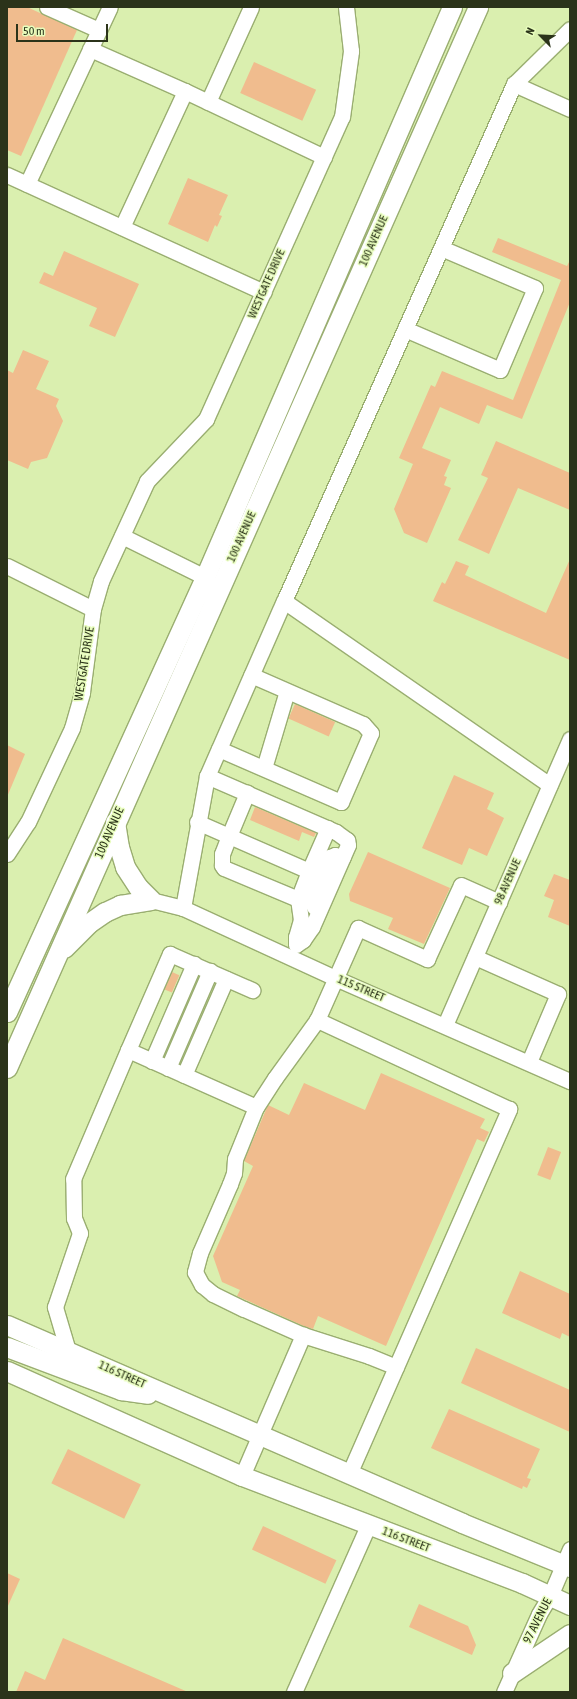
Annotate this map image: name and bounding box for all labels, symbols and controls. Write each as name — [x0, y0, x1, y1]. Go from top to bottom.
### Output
scale bar — [18, 16, 110, 42]
north arrow — [521, 16, 561, 56]
text: 50 m — [23, 24, 45, 38]
text: N — [523, 26, 537, 37]
street label: 100 AVENUE — [356, 213, 392, 269]
street label: WESTGATE DRIVE — [245, 247, 289, 321]
street label: 100 AVENUE — [224, 509, 260, 565]
street label: WESTGATE DRIVE — [72, 626, 98, 702]
street label: 100 AVENUE — [92, 805, 128, 861]
street label: 98 AVENUE — [491, 857, 525, 907]
street label: 115 STREET — [335, 973, 387, 1005]
street label: 116 STREET — [96, 1358, 148, 1392]
street label: 116 STREET — [380, 1524, 432, 1556]
street label: 97 AVENUE — [521, 1596, 555, 1646]

